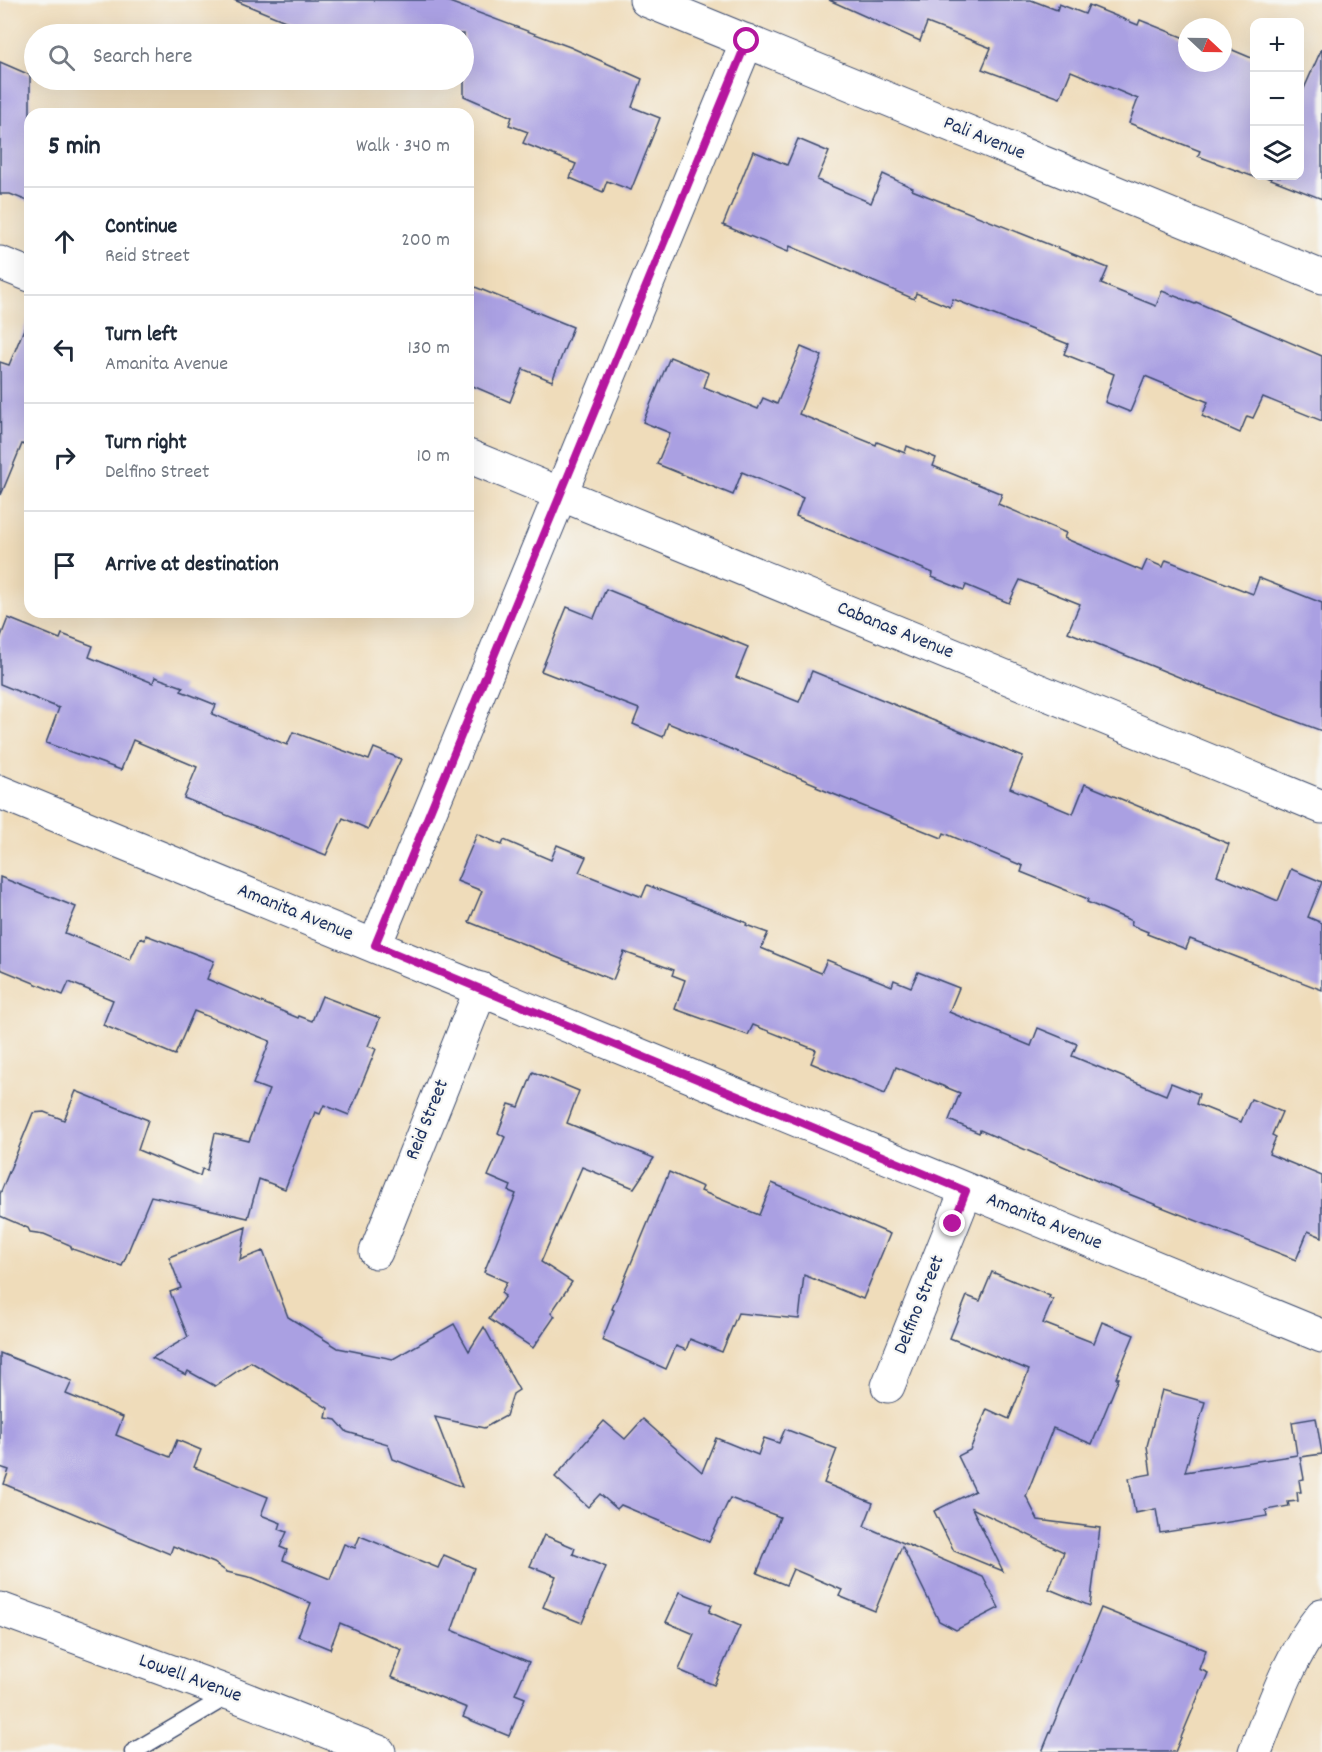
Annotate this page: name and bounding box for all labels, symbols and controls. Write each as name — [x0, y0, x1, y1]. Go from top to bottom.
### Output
north arrow — [1178, 18, 1232, 72]
map controls — [1250, 18, 1304, 180]
button: + — [1250, 18, 1304, 72]
search box — [24, 24, 474, 90]
route start — [733, 27, 759, 53]
icon: search — [45, 41, 78, 74]
text: Search here — [93, 42, 192, 73]
button: − — [1250, 72, 1304, 126]
street label: Pali Avenue — [939, 110, 1029, 168]
button: layers — [1250, 126, 1304, 180]
text: 5 min — [48, 129, 101, 166]
text: Walk · 340 m — [356, 133, 450, 161]
text: Continue — [105, 212, 177, 243]
icon: ahead — [48, 225, 81, 258]
text: 200 m — [401, 227, 450, 255]
text: Reid Street — [105, 243, 190, 271]
text: Turn left — [105, 320, 177, 351]
icon: left — [48, 333, 81, 366]
text: 130 m — [408, 335, 450, 363]
text: Amanita Avenue — [105, 351, 228, 379]
text: Turn right — [105, 428, 187, 459]
icon: right — [48, 441, 81, 474]
text: 10 m — [416, 443, 450, 471]
text: Delfino Street — [105, 459, 209, 487]
icon: arrive — [48, 549, 81, 582]
text: Arrive at destination — [105, 550, 279, 581]
street label: Cabanas Avenue — [832, 595, 958, 667]
street label: Amanita Avenue — [233, 877, 357, 949]
street label: Reid Street — [399, 1075, 457, 1165]
street label: Amanita Avenue — [982, 1186, 1106, 1258]
route end — [939, 1210, 965, 1236]
street label: Delfino Street — [887, 1251, 953, 1359]
street label: Lowell Avenue — [135, 1647, 246, 1711]

